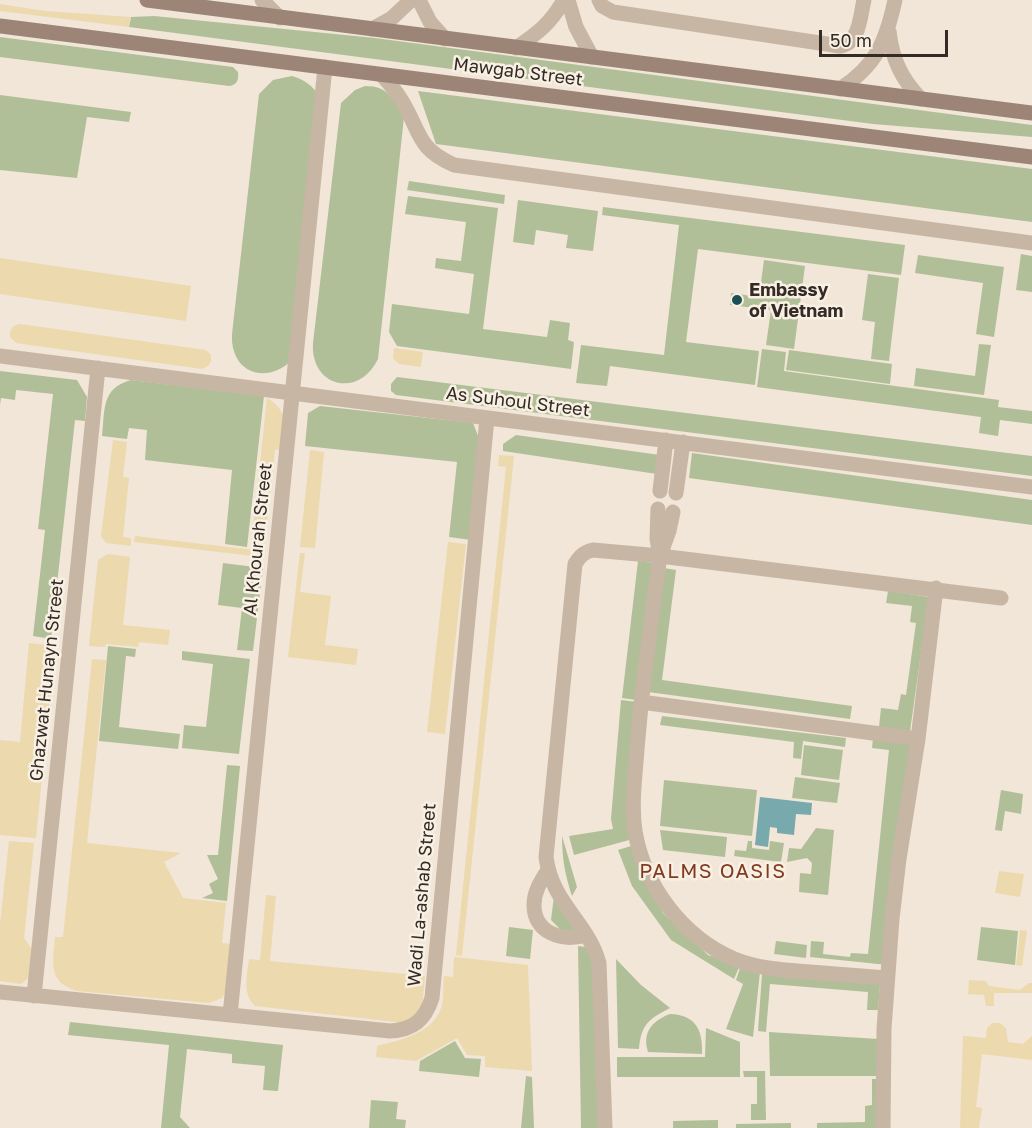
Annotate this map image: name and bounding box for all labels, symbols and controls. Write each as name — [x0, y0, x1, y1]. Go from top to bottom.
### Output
scale bar — [822, 18, 951, 56]
text: 50 m — [830, 29, 872, 51]
street label: Mawgab Street — [452, 53, 584, 91]
place label: Embassy of Vietnam — [749, 279, 843, 322]
marker: Embassy of Vietnam — [730, 293, 744, 307]
street label: As Suhoul Street — [445, 382, 591, 422]
street label: Al Khourah Street — [239, 462, 277, 616]
street label: Ghazwat Hunayn Street — [26, 578, 68, 782]
street label: Wadi La-ashab Street — [403, 802, 441, 988]
district label: PALMS OASIS — [639, 860, 787, 884]

